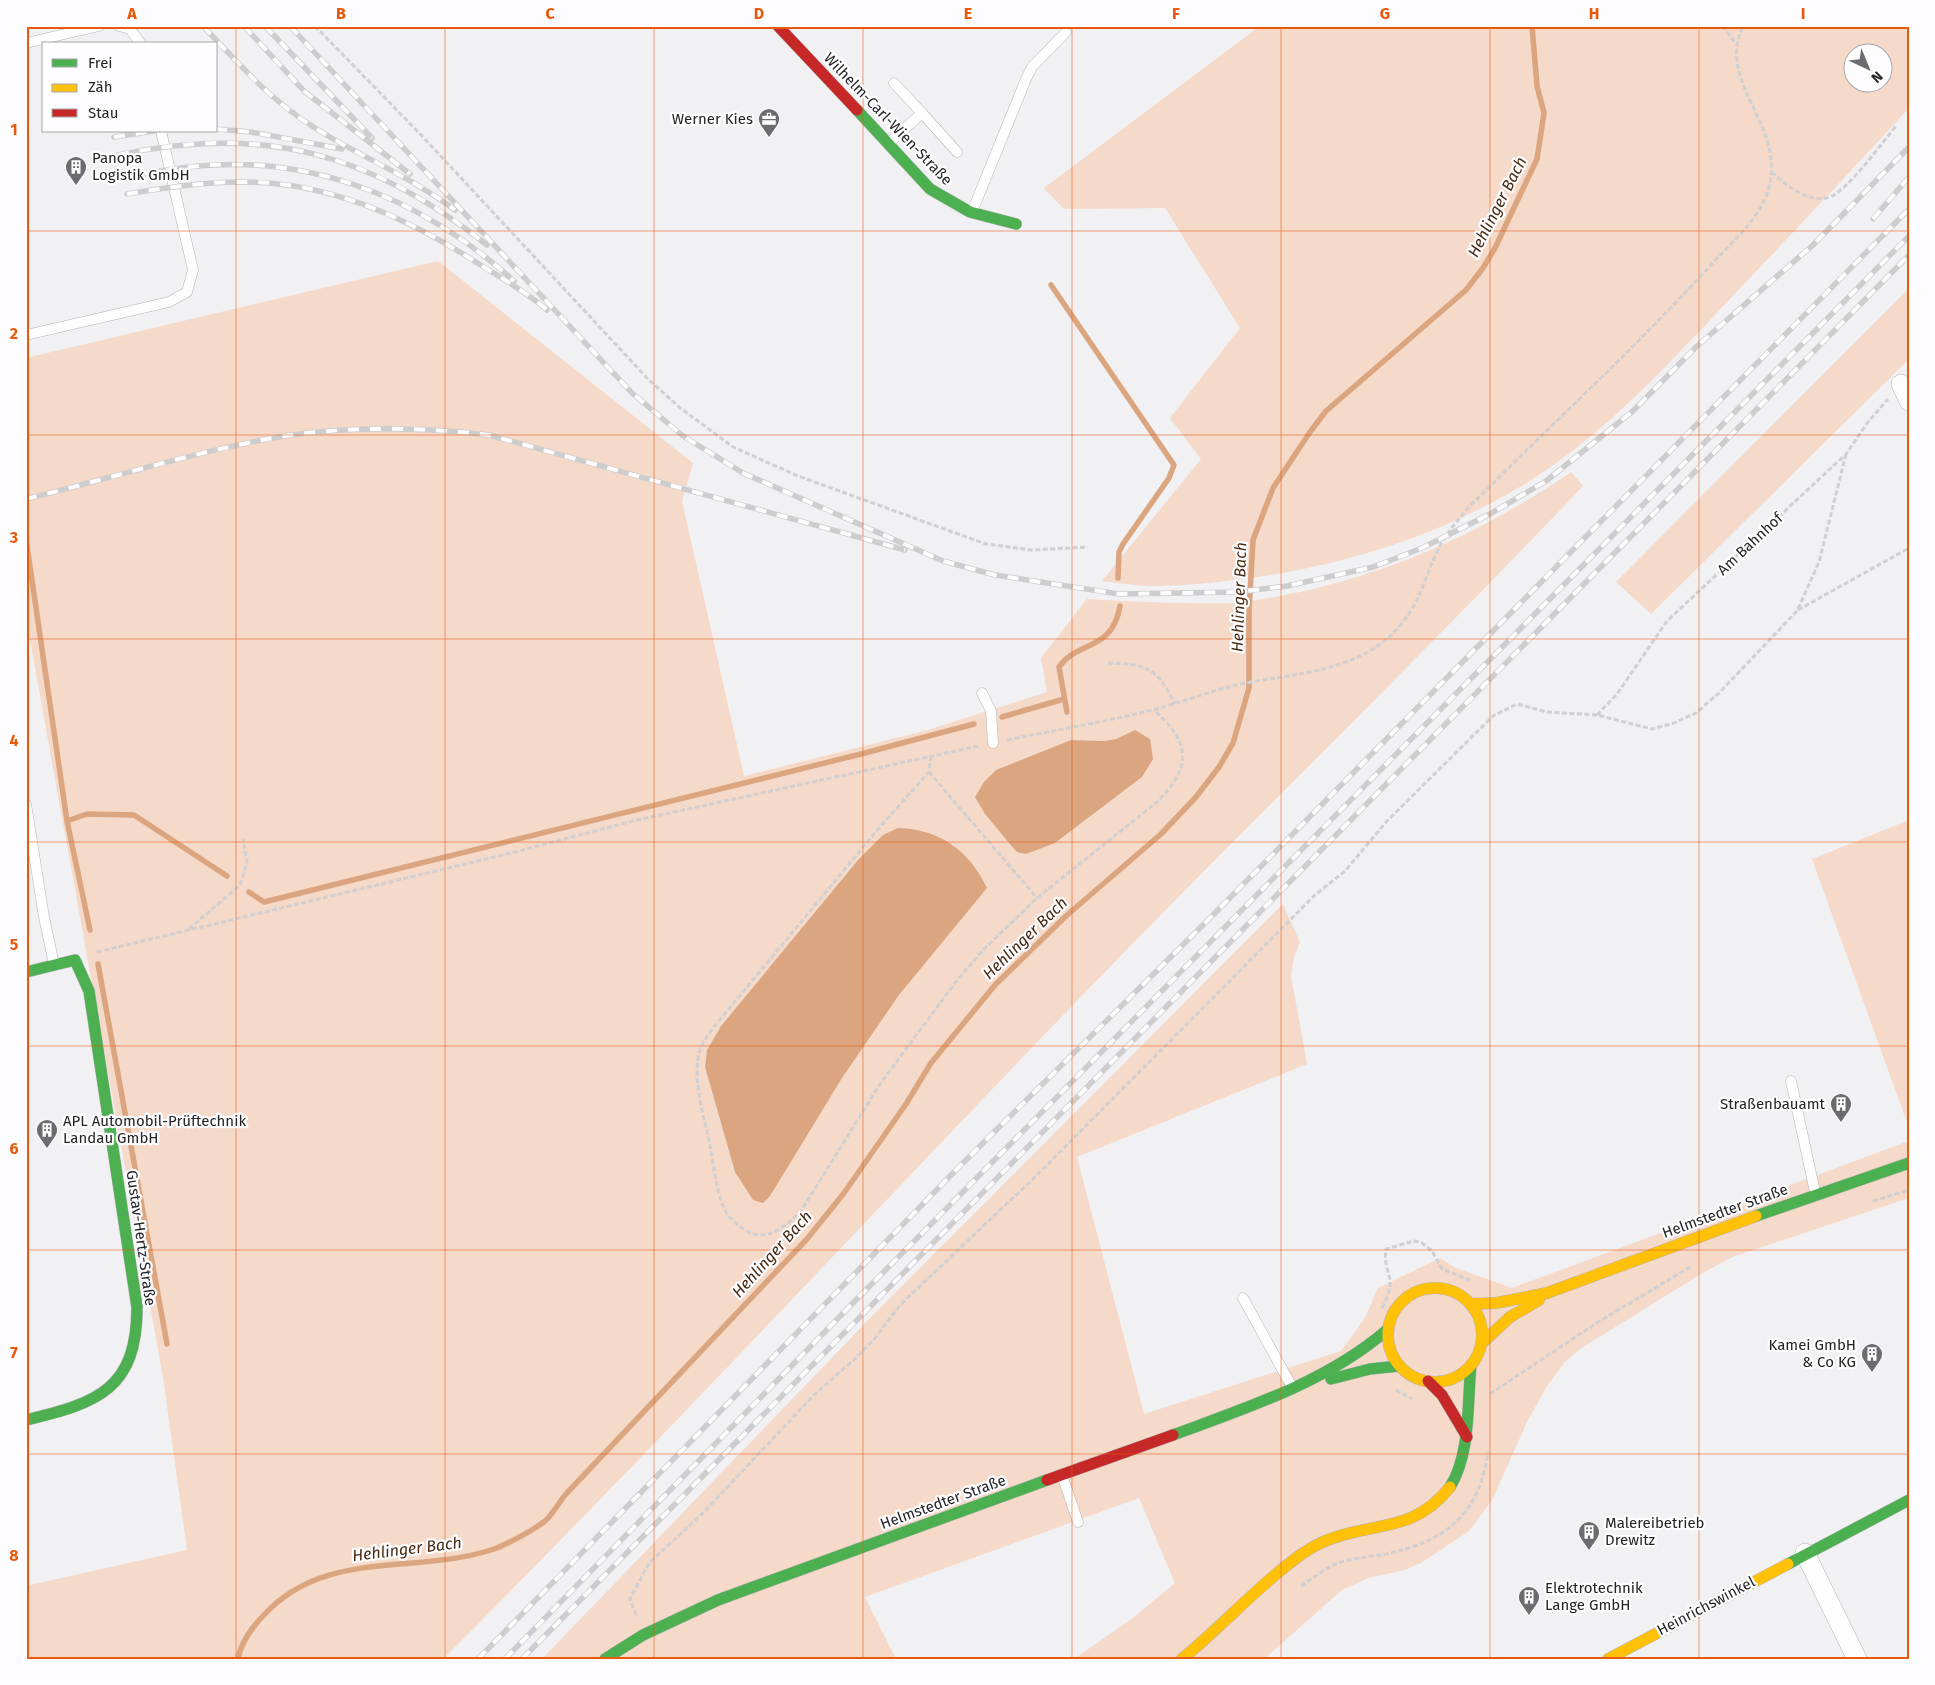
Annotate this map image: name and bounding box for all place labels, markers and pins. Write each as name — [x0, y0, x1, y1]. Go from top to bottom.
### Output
office icon: Werner Kies — [757, 107, 781, 138]
place label: Werner Kies — [672, 110, 753, 128]
place label: Panopa Logistik GmbH — [92, 149, 190, 184]
building icon: Panopa Logistik GmbH — [64, 155, 88, 186]
building icon: Straßenbauamt — [1829, 1092, 1853, 1123]
place label: Straßenbauamt — [1720, 1095, 1826, 1113]
place label: APL Automobil-Prüftechnik Landau GmbH — [63, 1112, 246, 1147]
building icon: APL Automobil-Prüftechnik Landau GmbH — [35, 1118, 59, 1149]
place label: Kamei GmbH & Co KG — [1768, 1336, 1856, 1371]
building icon: Kamei GmbH & Co KG — [1860, 1342, 1884, 1373]
place label: Malereibetrieb Drewitz — [1605, 1514, 1705, 1549]
building icon: Malereibetrieb Drewitz — [1577, 1520, 1601, 1551]
place label: Elektrotechnik Lange GmbH — [1545, 1579, 1643, 1614]
building icon: Elektrotechnik Lange GmbH — [1517, 1585, 1541, 1616]

